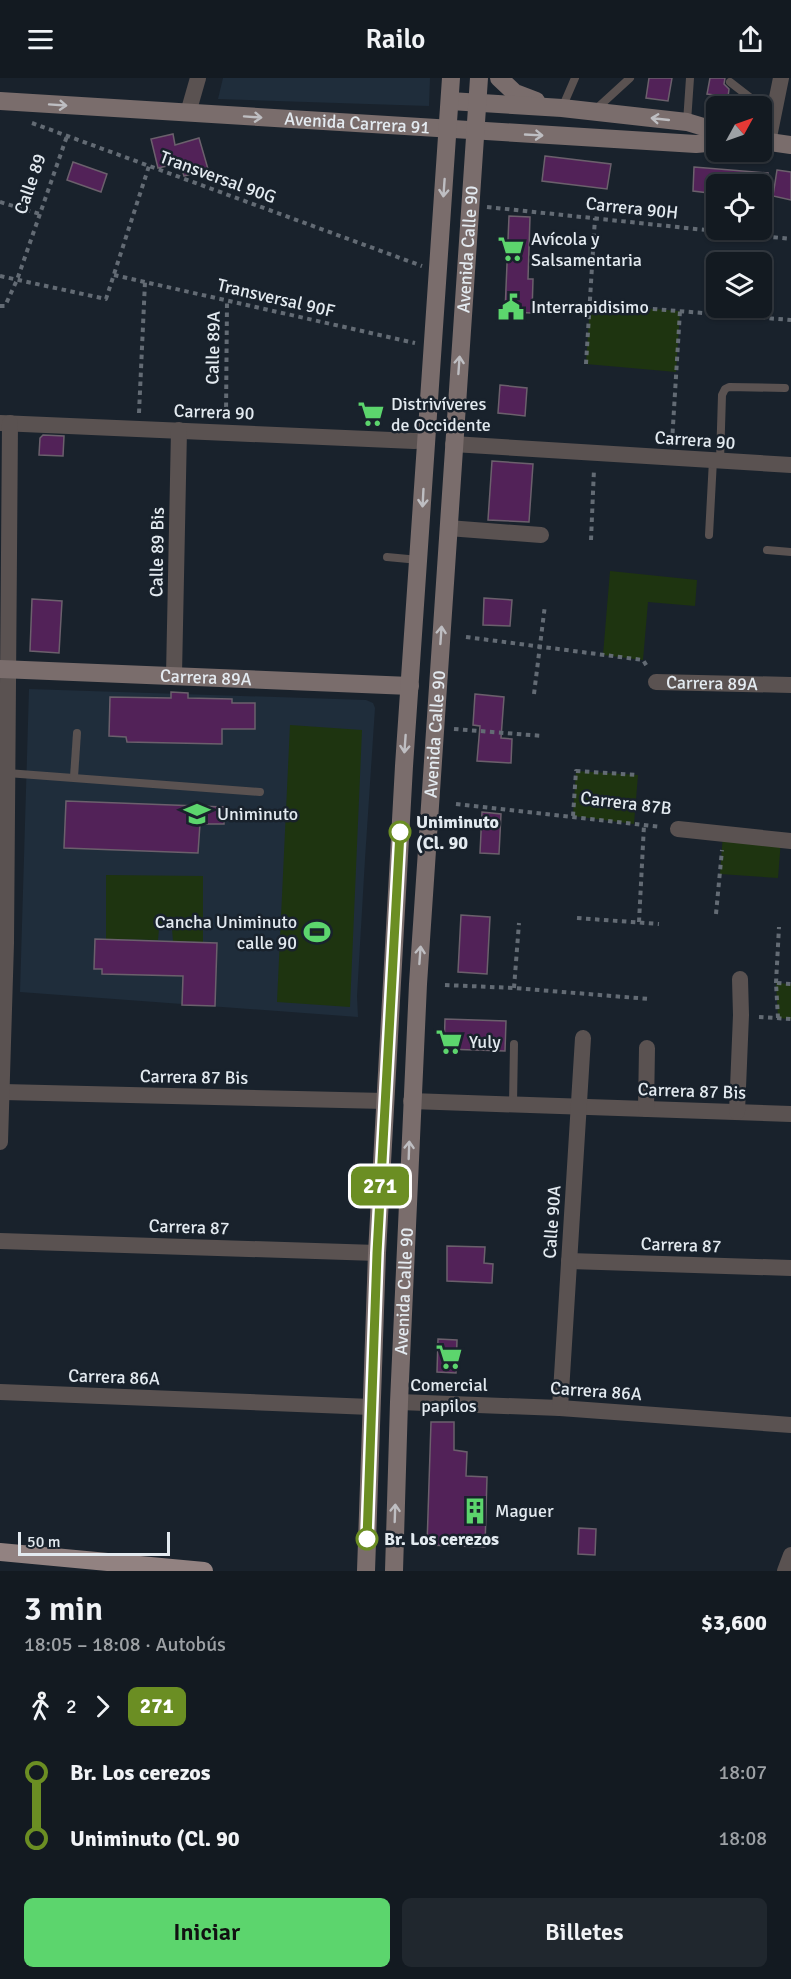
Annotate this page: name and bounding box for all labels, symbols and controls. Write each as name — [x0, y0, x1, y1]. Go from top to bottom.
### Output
icon: menu — [24, 23, 57, 56]
text: Railo — [366, 23, 425, 56]
icon: share — [734, 23, 767, 56]
north arrow — [706, 96, 772, 162]
map controls — [706, 96, 772, 318]
one-way arrow — [48, 100, 68, 111]
street label: Avenida Carrera 91 — [284, 108, 431, 139]
one-way arrow — [243, 112, 262, 123]
one-way arrow — [650, 113, 670, 124]
one-way arrow — [524, 130, 544, 141]
street label: Transversal 90G — [157, 146, 279, 208]
street label: Calle 89 — [9, 151, 51, 217]
button: locate — [706, 174, 772, 240]
one-way arrow — [438, 178, 449, 198]
street label: Avenida Calle 90 — [452, 185, 483, 314]
street label: Carrera 90H — [585, 192, 679, 224]
place label: Avícola y Salsamentaria — [531, 228, 642, 271]
supermarket icon: Avícola y Salsamentaria — [496, 234, 526, 264]
button: layers — [706, 252, 772, 318]
street label: Transversal 90F — [215, 274, 337, 322]
public building icon: Interrapidisimo — [496, 292, 526, 322]
place label: Interrapidisimo — [531, 296, 649, 318]
street label: Calle 89A — [201, 311, 225, 385]
one-way arrow — [454, 356, 465, 376]
place label: Distrivíveres de Occidente — [391, 393, 491, 436]
supermarket icon: Distrivíveres de Occidente — [356, 399, 386, 429]
street label: Carrera 90 — [173, 400, 255, 424]
street label: Carrera 90 — [654, 426, 736, 454]
one-way arrow — [417, 488, 428, 508]
street label: Calle 89 Bis — [145, 507, 169, 597]
one-way arrow — [436, 625, 447, 645]
street label: Carrera 89A — [159, 665, 252, 690]
street label: Avenida Calle 90 — [420, 670, 450, 798]
street label: Carrera 89A — [666, 671, 758, 695]
one-way arrow — [400, 733, 411, 753]
street label: Carrera 87B — [579, 786, 673, 820]
school or university icon: Uniminuto — [182, 799, 212, 829]
place label: Uniminuto — [217, 803, 298, 825]
place label: Uniminuto (Cl. 90 — [416, 811, 499, 854]
marker: Uniminuto (Cl. 90 — [389, 821, 411, 843]
place label: Cancha Uniminuto calle 90 — [155, 911, 297, 954]
sports icon: Cancha Uniminuto calle 90 — [302, 917, 332, 947]
one-way arrow — [414, 946, 425, 966]
supermarket icon: Yuly — [434, 1027, 464, 1057]
place label: Yuly — [469, 1031, 501, 1053]
street label: Carrera 87 Bis — [140, 1065, 249, 1089]
street label: Carrera 87 Bis — [637, 1078, 747, 1104]
one-way arrow — [404, 1140, 415, 1160]
line badge: 271 — [346, 1166, 415, 1206]
text: 271 — [363, 1173, 397, 1199]
street label: Calle 90A — [538, 1185, 566, 1259]
street label: Carrera 87 — [148, 1215, 230, 1239]
street label: Avenida Calle 90 — [390, 1227, 418, 1355]
street label: Carrera 87 — [640, 1233, 722, 1257]
supermarket icon: Comercial papilos — [434, 1342, 464, 1372]
street label: Carrera 86A — [68, 1364, 160, 1390]
place label: Comercial papilos — [410, 1374, 488, 1417]
street label: Carrera 86A — [549, 1377, 643, 1405]
building icon: Maguer — [460, 1496, 490, 1526]
place label: Maguer — [495, 1500, 554, 1522]
one-way arrow — [389, 1503, 400, 1523]
marker: Br. Los cerezos — [356, 1528, 378, 1550]
place label: Br. Los cerezos — [384, 1528, 499, 1550]
scale bar — [18, 1529, 170, 1556]
text: 50 m — [27, 1532, 61, 1552]
text: 3 min — [24, 1589, 103, 1630]
text: $3,600 — [701, 1609, 767, 1636]
text: 18:05 – 18:08 · Autobús — [24, 1632, 226, 1657]
icon: walk — [24, 1690, 57, 1723]
icon: forward — [86, 1690, 119, 1723]
text: 271 — [140, 1693, 174, 1719]
text: 2 — [66, 1694, 77, 1719]
text: Br. Los cerezos — [70, 1759, 211, 1786]
text: 18:07 — [718, 1760, 767, 1785]
text: Uniminuto (Cl. 90 — [70, 1825, 240, 1852]
text: 18:08 — [718, 1826, 767, 1851]
button: Iniciar — [24, 1898, 390, 1967]
button: Billetes — [402, 1898, 767, 1967]

